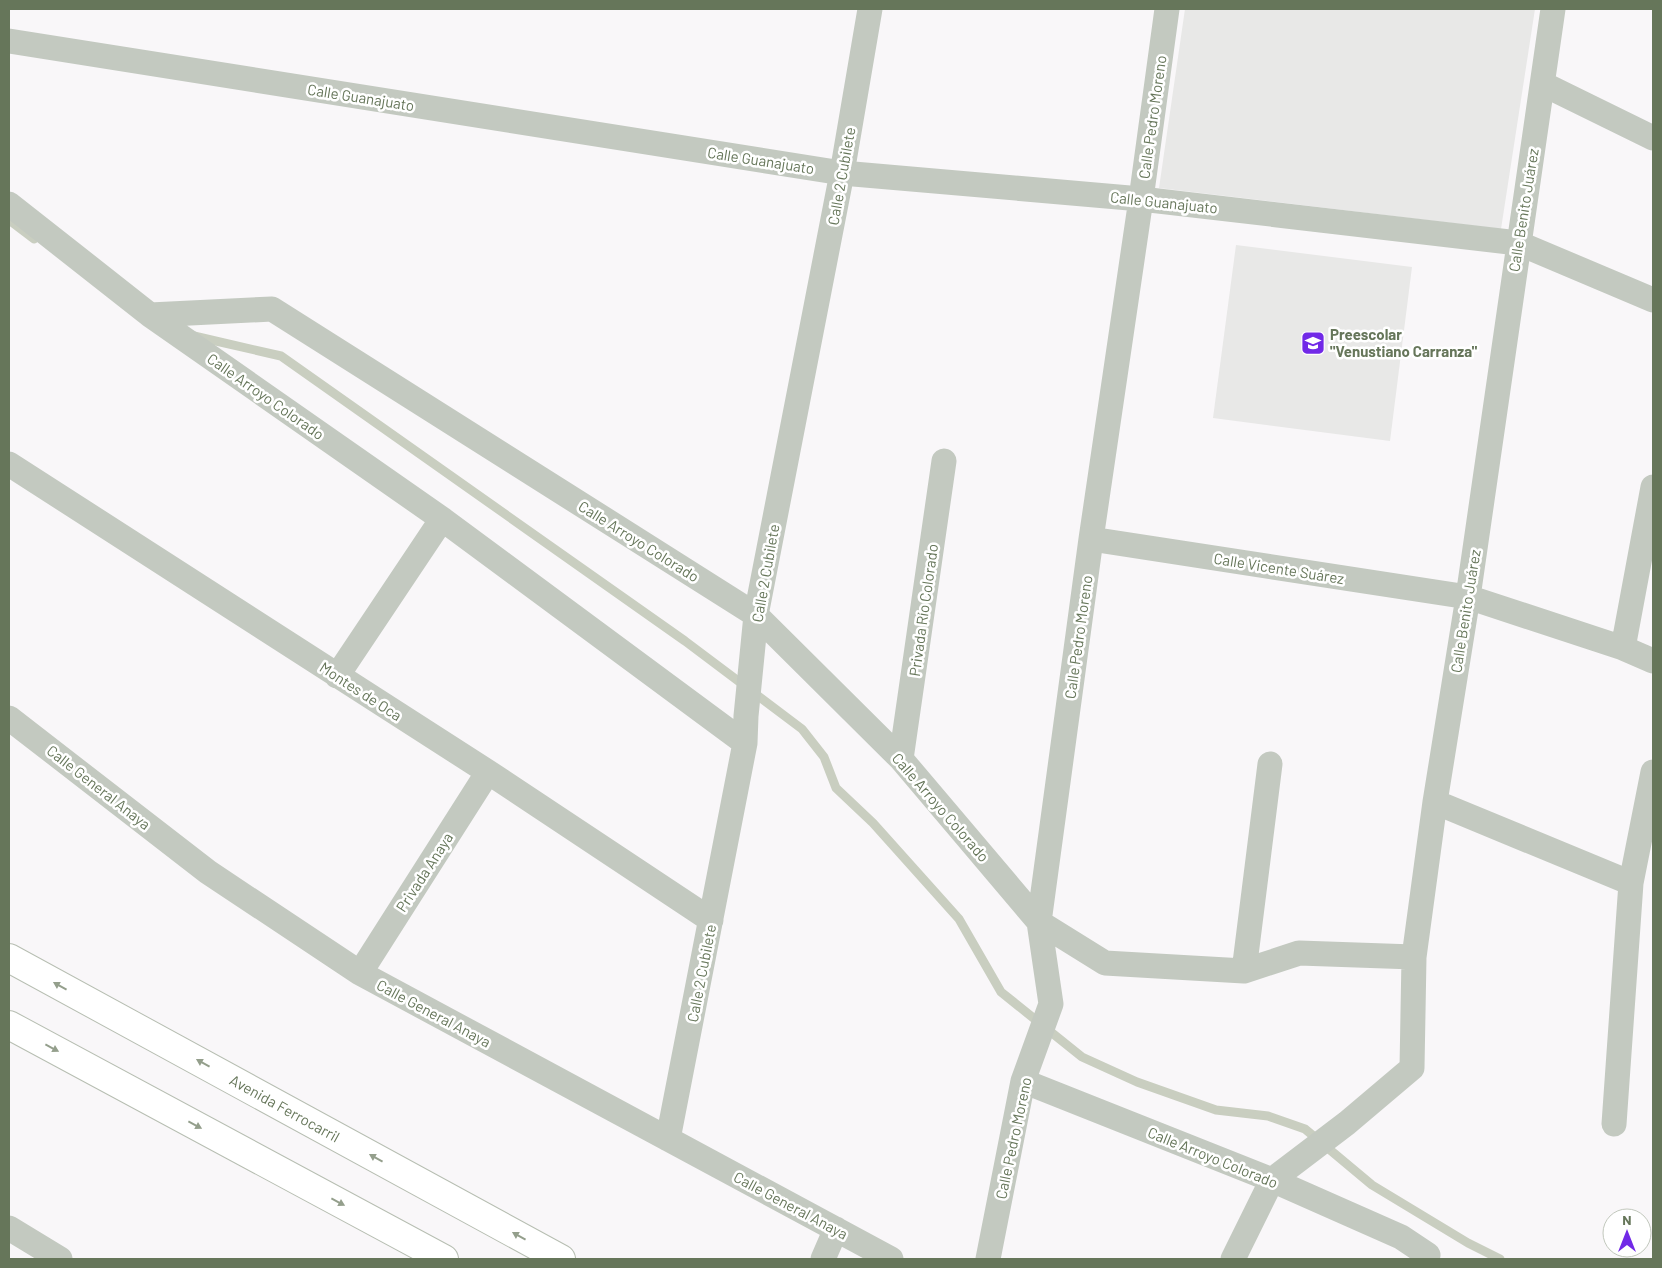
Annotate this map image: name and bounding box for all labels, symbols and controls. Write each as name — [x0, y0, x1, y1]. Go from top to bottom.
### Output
street label: Calle Pedro Moreno — [1134, 54, 1170, 180]
street label: Calle Guanajuato — [306, 80, 416, 114]
street label: Calle 2 Cubilete — [824, 126, 858, 226]
street label: Calle Guanajuato — [706, 143, 816, 177]
street label: Calle Benito Juárez — [1504, 147, 1542, 273]
street label: Calle Guanajuato — [1109, 187, 1219, 217]
place label: Preescolar "Venustiano Carranza" — [1330, 325, 1478, 360]
school or university icon: Preescolar "Venustiano Carranza" — [1300, 330, 1326, 356]
street label: Calle Arroyo Colorado — [204, 349, 328, 443]
street label: Calle Arroyo Colorado — [575, 497, 703, 585]
street label: Calle 2 Cubilete — [748, 523, 782, 623]
street label: Privada Río Colorado — [905, 543, 941, 677]
street label: Calle Benito Juárez — [1446, 548, 1484, 674]
street label: Calle Vicente Suárez — [1213, 549, 1346, 587]
street label: Calle Pedro Moreno — [1060, 574, 1096, 700]
street label: Montes de Oca — [317, 658, 405, 724]
street label: Calle General Anaya — [44, 741, 154, 833]
street label: Calle Arroyo Colorado — [889, 749, 993, 865]
street label: Privada Anaya — [392, 829, 456, 915]
street label: Calle 2 Cubilete — [683, 923, 719, 1023]
street label: Calle General Anaya — [374, 975, 494, 1051]
one-way arrow — [53, 981, 67, 990]
one-way arrow — [44, 1044, 59, 1052]
one-way arrow — [196, 1059, 209, 1068]
street label: Avenida Ferrocarril — [227, 1070, 343, 1146]
street label: Calle Pedro Moreno — [991, 1075, 1035, 1201]
one-way arrow — [188, 1121, 202, 1129]
street label: Calle Arroyo Colorado — [1145, 1123, 1281, 1191]
one-way arrow — [369, 1154, 383, 1162]
street label: Calle General Anaya — [731, 1167, 851, 1243]
one-way arrow — [331, 1198, 345, 1206]
north arrow — [1602, 1208, 1652, 1258]
text: N — [1622, 1211, 1632, 1228]
one-way arrow — [511, 1232, 526, 1240]

